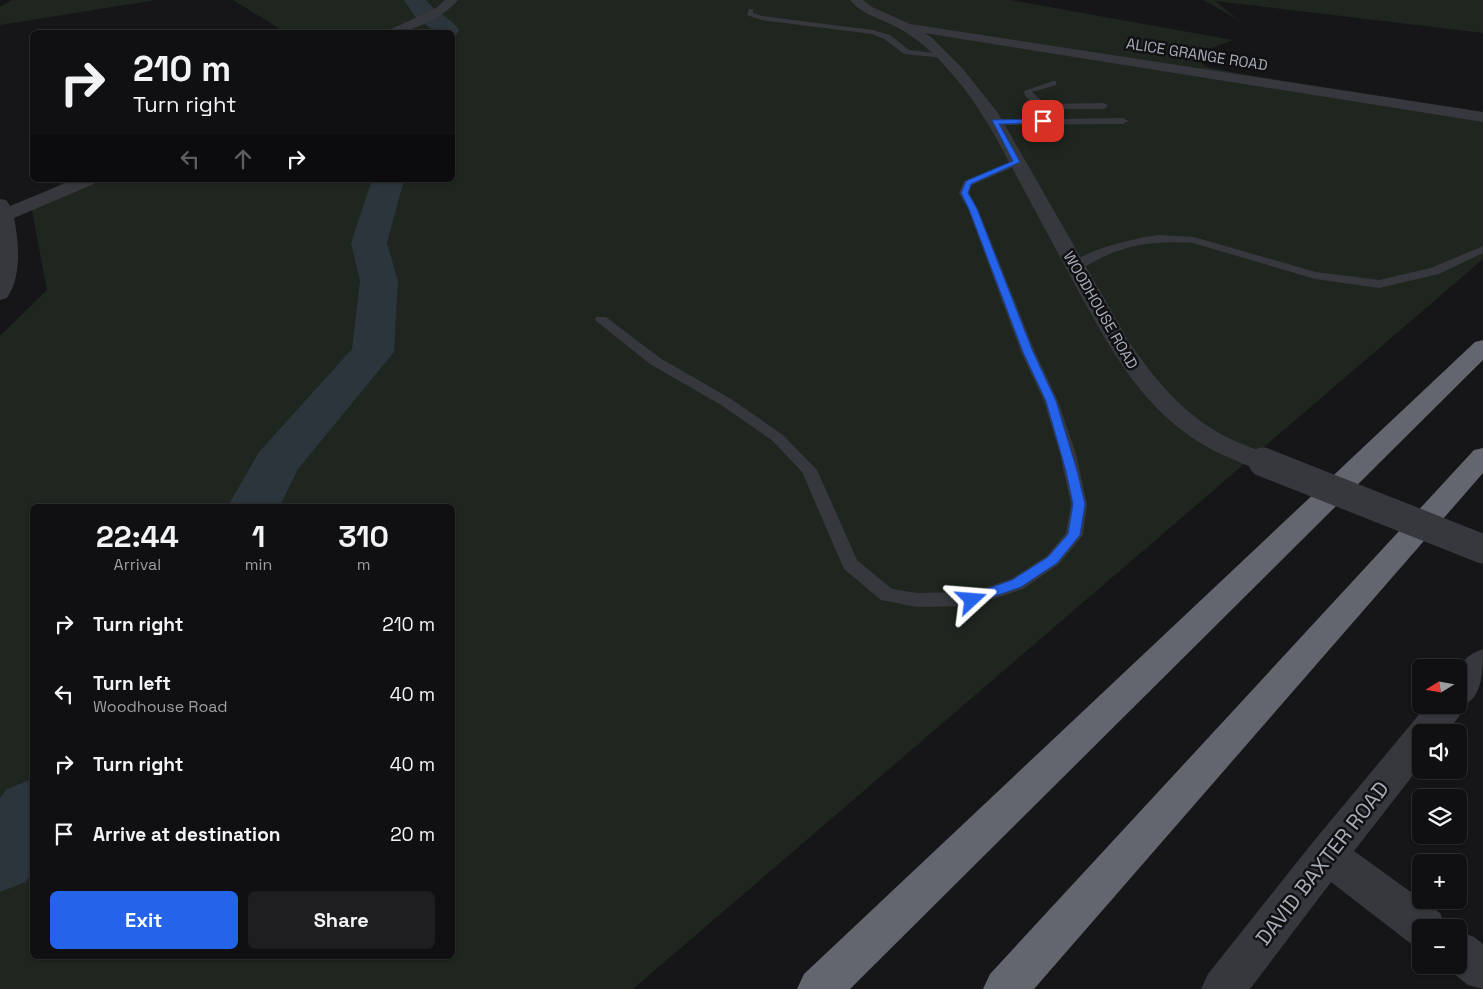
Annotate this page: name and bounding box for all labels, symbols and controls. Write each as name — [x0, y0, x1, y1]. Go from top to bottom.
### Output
street label: ALICE GRANGE ROAD — [1125, 33, 1269, 75]
text: 210 m — [133, 47, 231, 91]
icon: right — [50, 50, 115, 115]
text: Turn right — [133, 90, 236, 118]
pin — [1022, 100, 1064, 142]
icon: arrive — [1029, 107, 1057, 135]
icon: left — [176, 145, 204, 173]
icon: ahead — [229, 145, 257, 173]
icon: right — [282, 145, 310, 173]
street label: WOODHOUSE ROAD — [1060, 248, 1142, 372]
text: 22:44 — [96, 517, 179, 556]
text: 1 — [252, 517, 265, 556]
text: 310 — [338, 517, 389, 556]
text: Arrival — [114, 554, 161, 575]
text: min — [245, 554, 272, 575]
text: m — [357, 554, 370, 575]
position arrow — [945, 573, 997, 625]
icon: right — [50, 610, 78, 638]
text: Turn right — [93, 612, 183, 637]
text: 210 m — [382, 612, 435, 637]
north arrow — [1412, 659, 1468, 714]
map controls — [1412, 659, 1467, 974]
text: Turn left — [93, 671, 171, 696]
icon: left — [50, 680, 78, 708]
text: 40 m — [390, 682, 435, 707]
text: Woodhouse Road — [93, 696, 228, 717]
button: sound — [1412, 724, 1467, 779]
icon: right — [50, 750, 78, 778]
text: Turn right — [93, 752, 183, 777]
text: 40 m — [390, 752, 435, 777]
street label: DAVID BAXTER ROAD — [1250, 776, 1394, 950]
button: layers — [1412, 789, 1467, 844]
icon: arrive — [50, 820, 78, 848]
text: Arrive at destination — [93, 822, 281, 847]
text: 20 m — [390, 822, 435, 847]
button: + — [1412, 854, 1467, 909]
button: Exit — [50, 891, 238, 949]
button: Share — [248, 891, 435, 949]
button: − — [1412, 919, 1467, 974]

